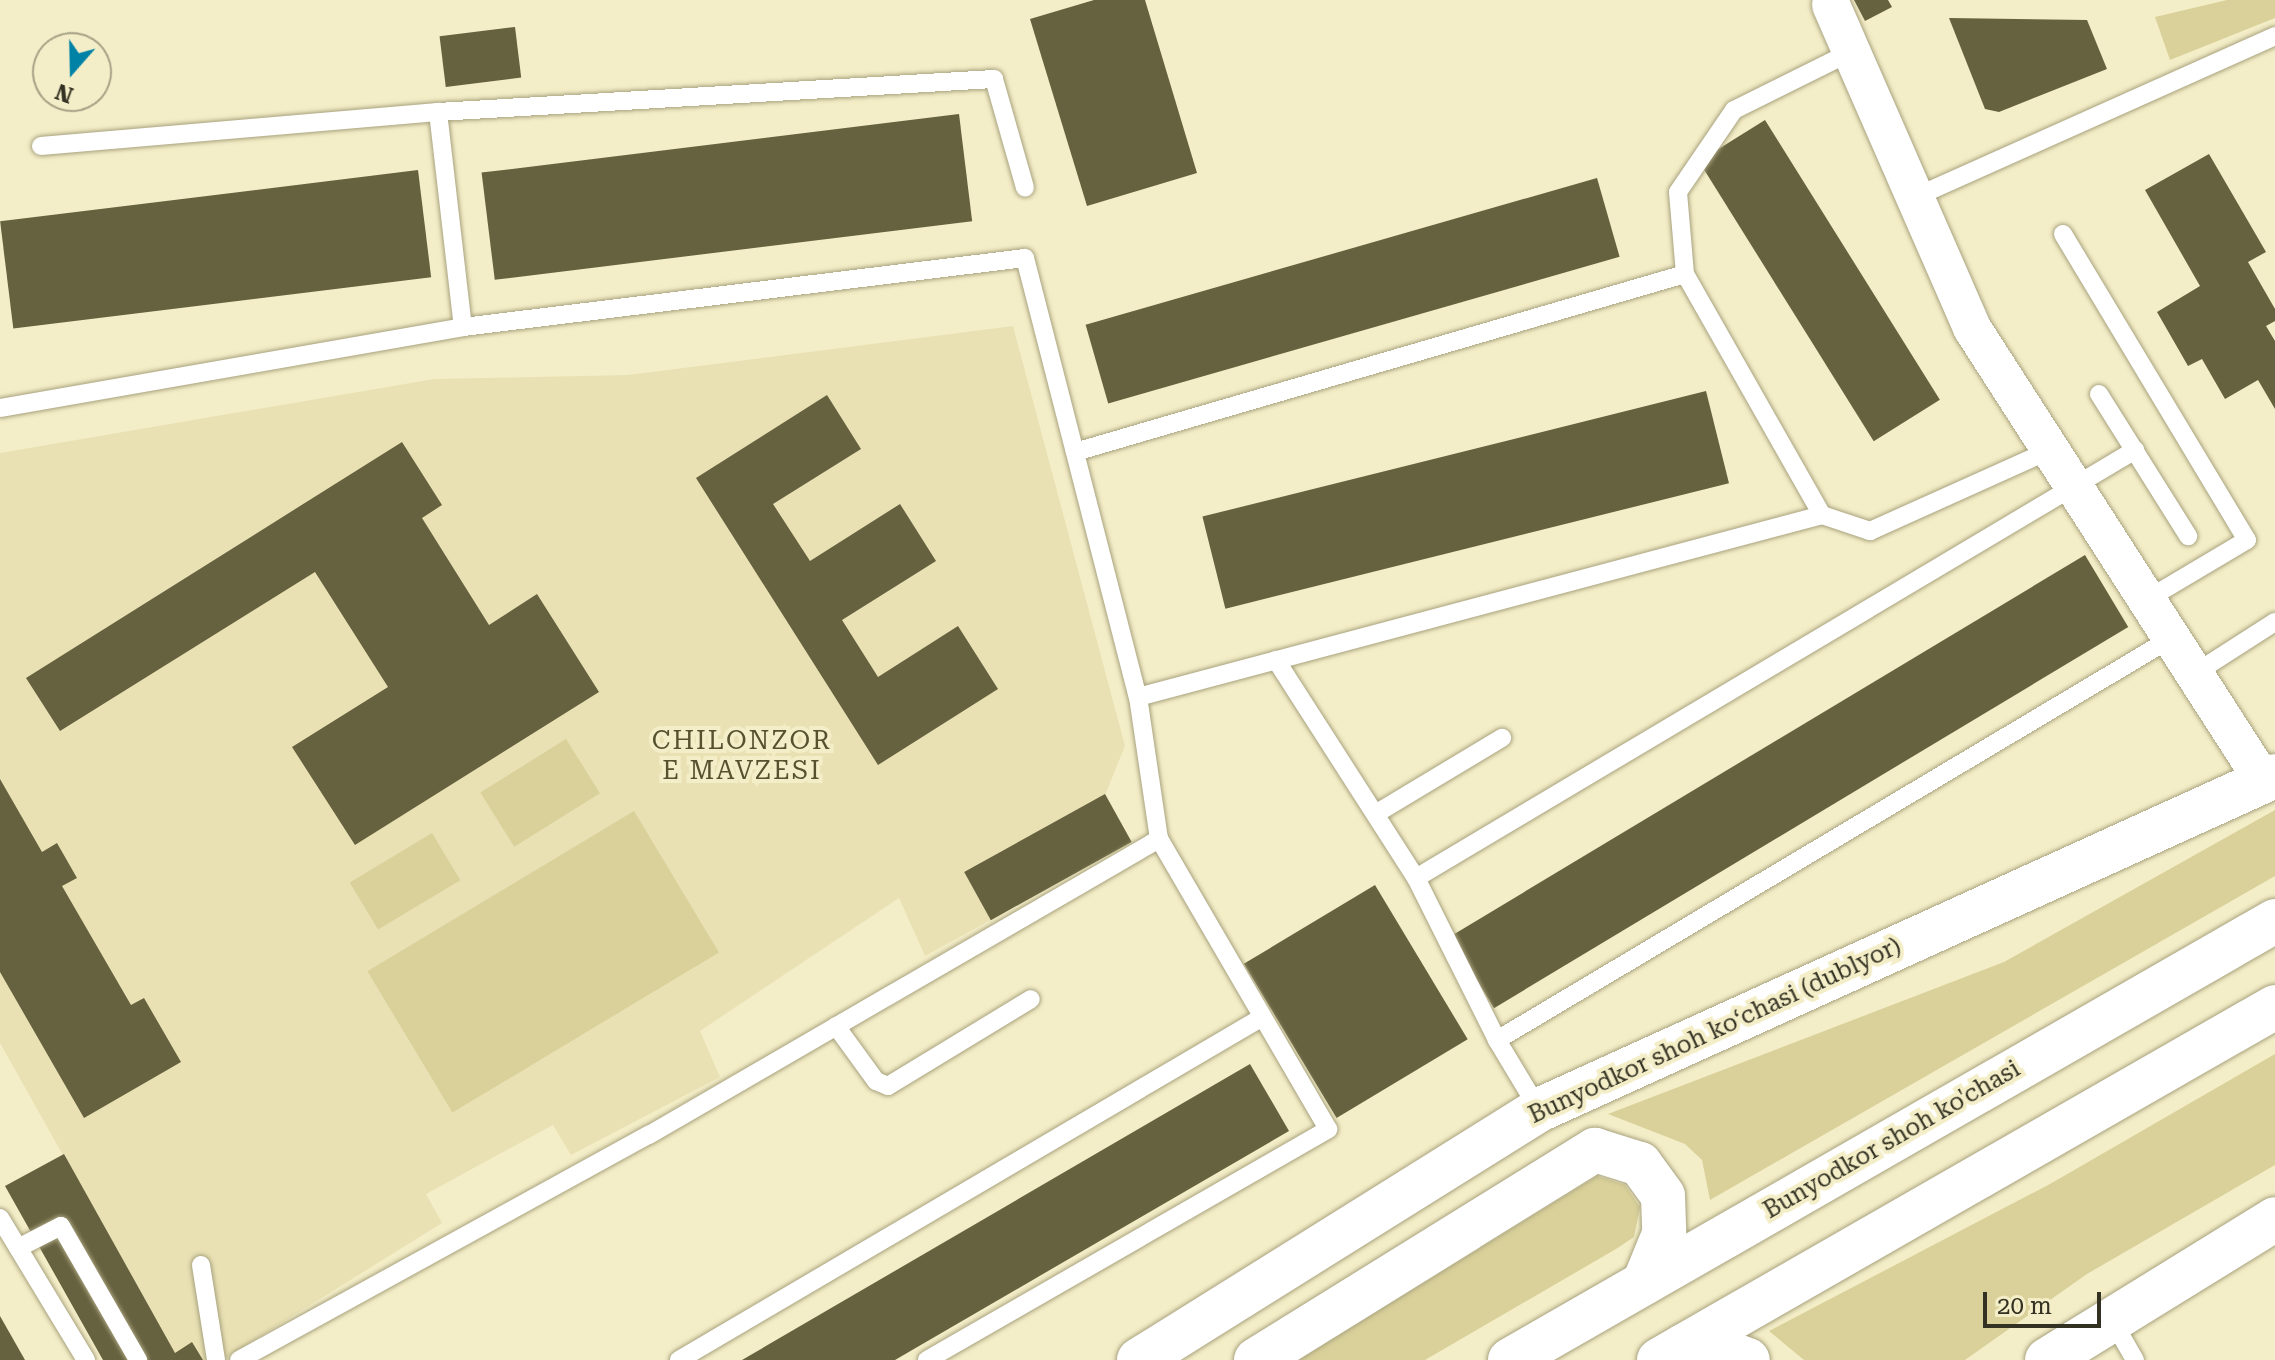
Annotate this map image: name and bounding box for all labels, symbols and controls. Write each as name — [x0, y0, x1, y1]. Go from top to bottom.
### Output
north arrow — [32, 32, 112, 112]
text: N — [52, 79, 77, 108]
district label: CHILONZOR E MAVZESI — [652, 725, 832, 786]
street label: Bunyodkor shoh koʻchasi (dublyor) — [1524, 932, 1906, 1130]
street label: Bunyodkor shoh ko'chasi — [1759, 1055, 2025, 1225]
scale bar — [1987, 1276, 2105, 1326]
text: 20 m — [1997, 1292, 2052, 1320]

